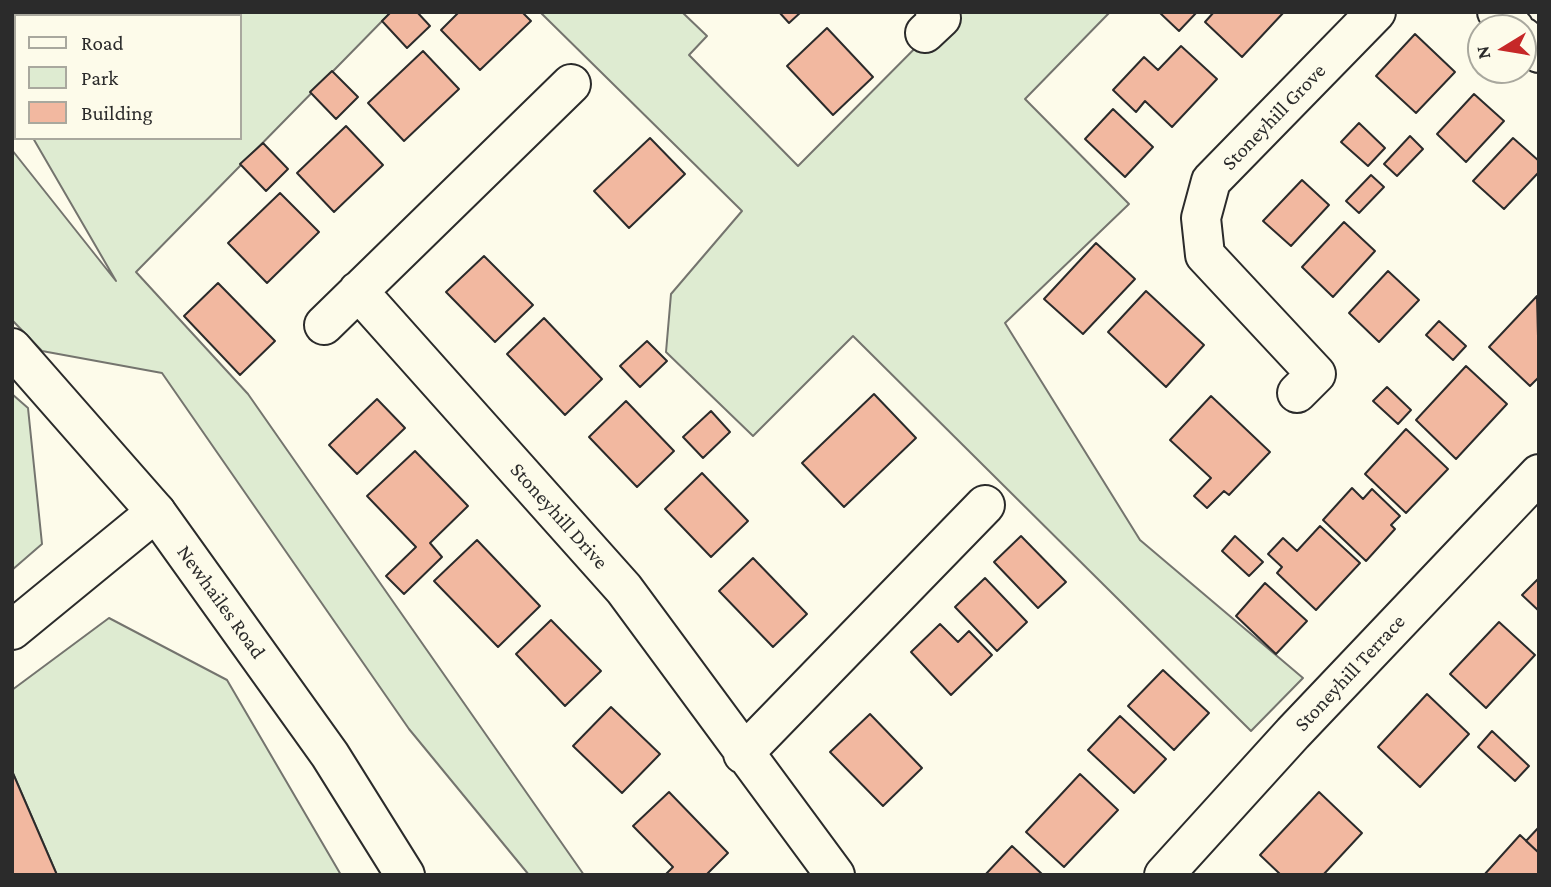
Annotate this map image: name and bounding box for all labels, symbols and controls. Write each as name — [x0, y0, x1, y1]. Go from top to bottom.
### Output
legend — [14, 14, 242, 140]
north arrow — [1467, 14, 1537, 84]
text: Road — [81, 31, 124, 55]
text: N — [1471, 44, 1494, 61]
street label: Stoneyhill Grove — [1217, 58, 1331, 176]
text: Park — [81, 66, 118, 90]
text: Building — [81, 101, 153, 125]
street label: Stoneyhill Drive — [505, 458, 613, 574]
street label: Newhailes Road — [171, 540, 271, 664]
street label: Stoneyhill Terrace — [1289, 609, 1411, 737]

